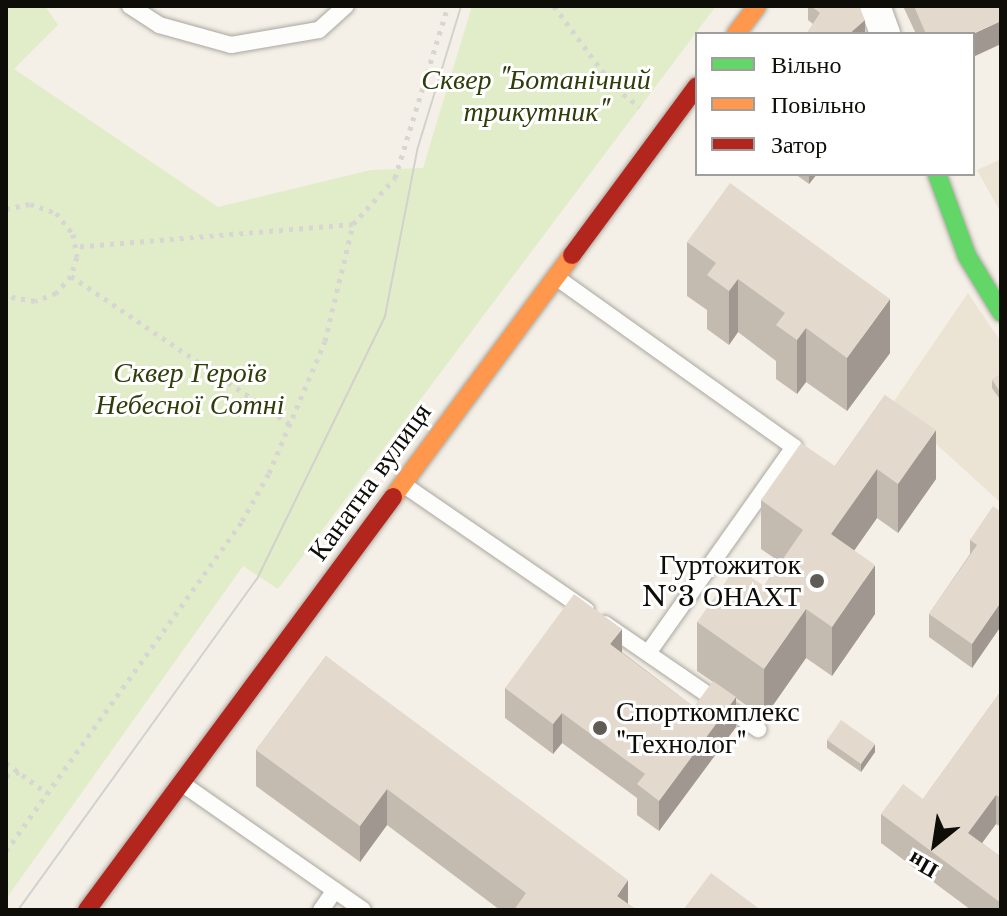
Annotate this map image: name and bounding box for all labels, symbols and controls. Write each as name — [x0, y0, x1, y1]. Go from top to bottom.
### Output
legend — [695, 32, 975, 176]
text: Вільно — [771, 50, 841, 79]
park label: Сквер "Ботанічний трикутник" — [421, 63, 651, 129]
text: Повільно — [771, 90, 866, 119]
text: Затор — [771, 130, 827, 159]
park label: Сквер Героїв Небесної Сотні — [96, 356, 284, 422]
street label: Канатна вулиця — [301, 396, 439, 568]
place label: Гуртожиток №3 ОНАХТ — [642, 548, 801, 614]
marker: Гуртожиток №3 ОНАХТ — [808, 572, 826, 590]
place label: Спорткомплекс "Технолог" — [616, 695, 800, 761]
marker: Спорткомплекс "Технолог" — [591, 719, 609, 737]
north arrow — [895, 804, 975, 884]
text: Пн — [903, 846, 942, 884]

